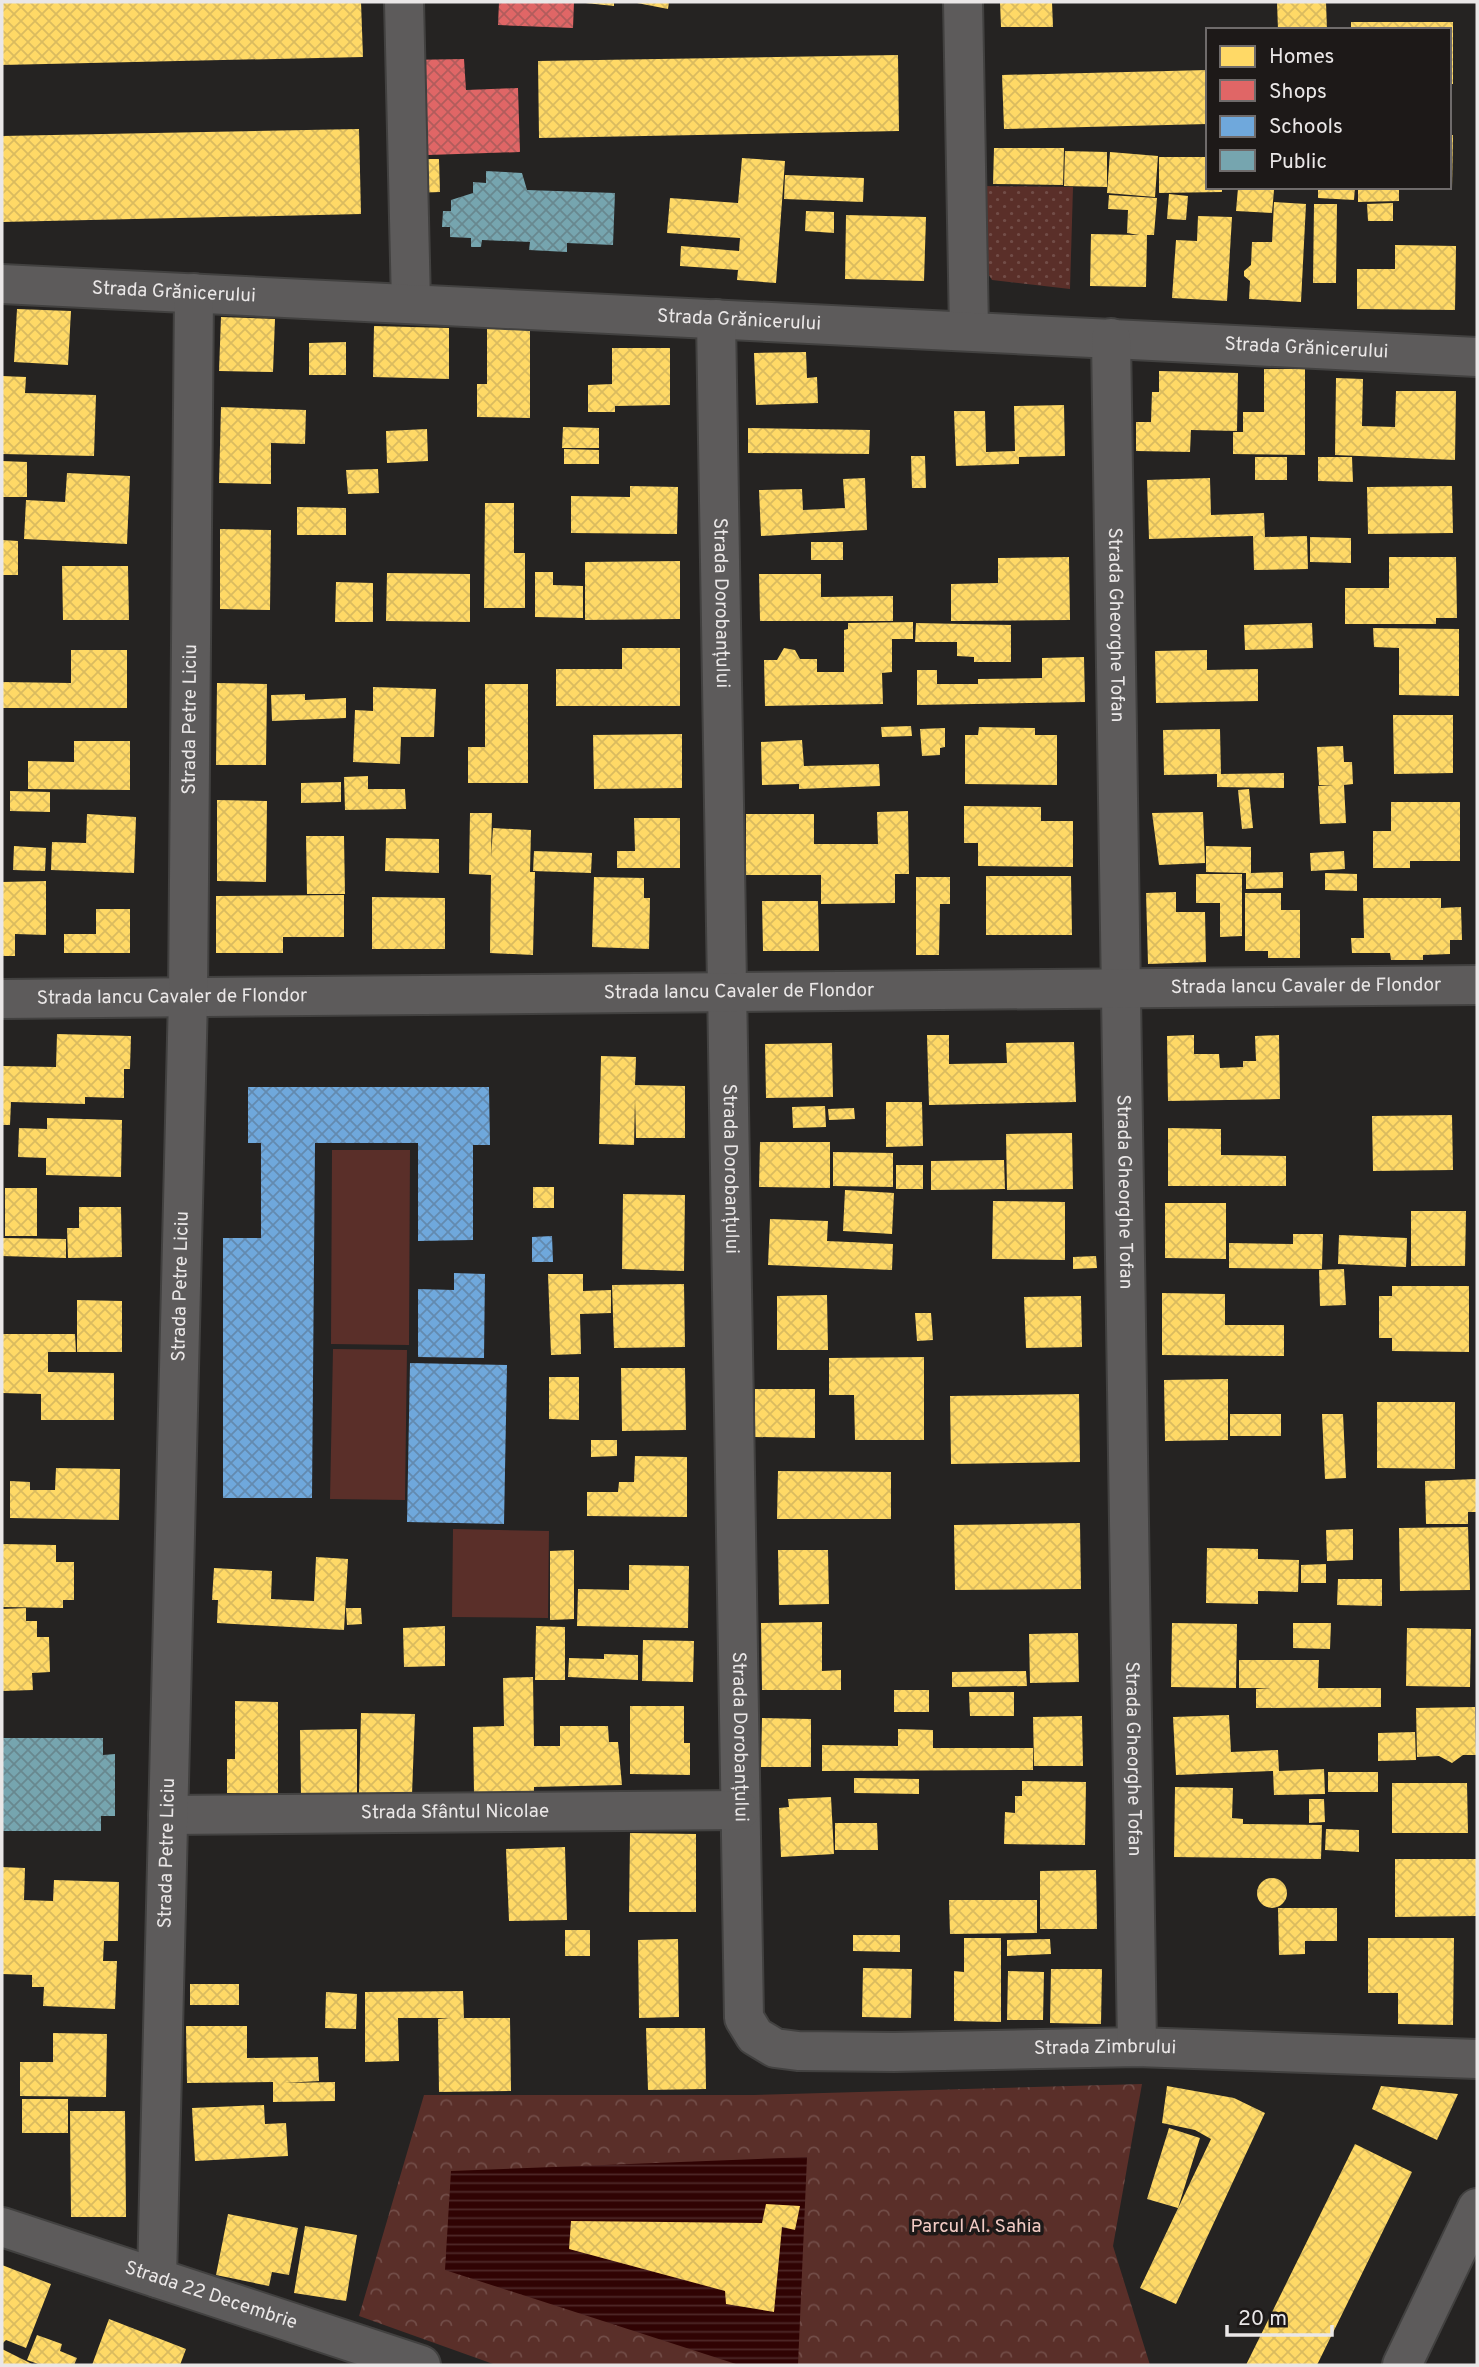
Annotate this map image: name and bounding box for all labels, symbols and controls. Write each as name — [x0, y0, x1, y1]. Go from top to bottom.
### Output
legend — [1206, 28, 1451, 189]
text: Homes — [1269, 44, 1334, 71]
text: Shops — [1269, 79, 1327, 106]
text: Schools — [1269, 114, 1343, 141]
text: Public — [1269, 149, 1327, 176]
street label: Strada Grănicerului — [91, 276, 256, 309]
street label: Strada Grănicerului — [656, 304, 822, 337]
street label: Strada Grănicerului — [1224, 333, 1389, 365]
street label: Strada Dorobanțului — [707, 518, 734, 688]
street label: Strada Gheorghe Tofan — [1102, 527, 1129, 723]
street label: Strada Petre Liciu — [178, 644, 203, 795]
street label: Strada Iancu Cavaler de Flondor — [1170, 973, 1442, 1000]
street label: Strada Iancu Cavaler de Flondor — [604, 979, 875, 1005]
street label: Strada Iancu Cavaler de Flondor — [37, 984, 308, 1011]
street label: Strada Dorobanțului — [717, 1083, 743, 1254]
street label: Strada Gheorghe Tofan — [1111, 1094, 1137, 1290]
street label: Strada Petre Liciu — [167, 1211, 195, 1362]
street label: Strada Dorobanțului — [726, 1651, 753, 1822]
street label: Strada Gheorghe Tofan — [1119, 1661, 1146, 1856]
street label: Strada Petre Liciu — [153, 1777, 181, 1929]
street label: Strada Sfântul Nicolae — [361, 1800, 549, 1825]
street label: Strada Zimbrului — [1034, 2035, 1177, 2061]
park label: Parcul Al. Sahia — [911, 2215, 1041, 2239]
street label: Strada 22 Decembrie — [122, 2256, 300, 2335]
scale bar — [1227, 2294, 1332, 2338]
text: 20 m — [1238, 2306, 1287, 2333]

